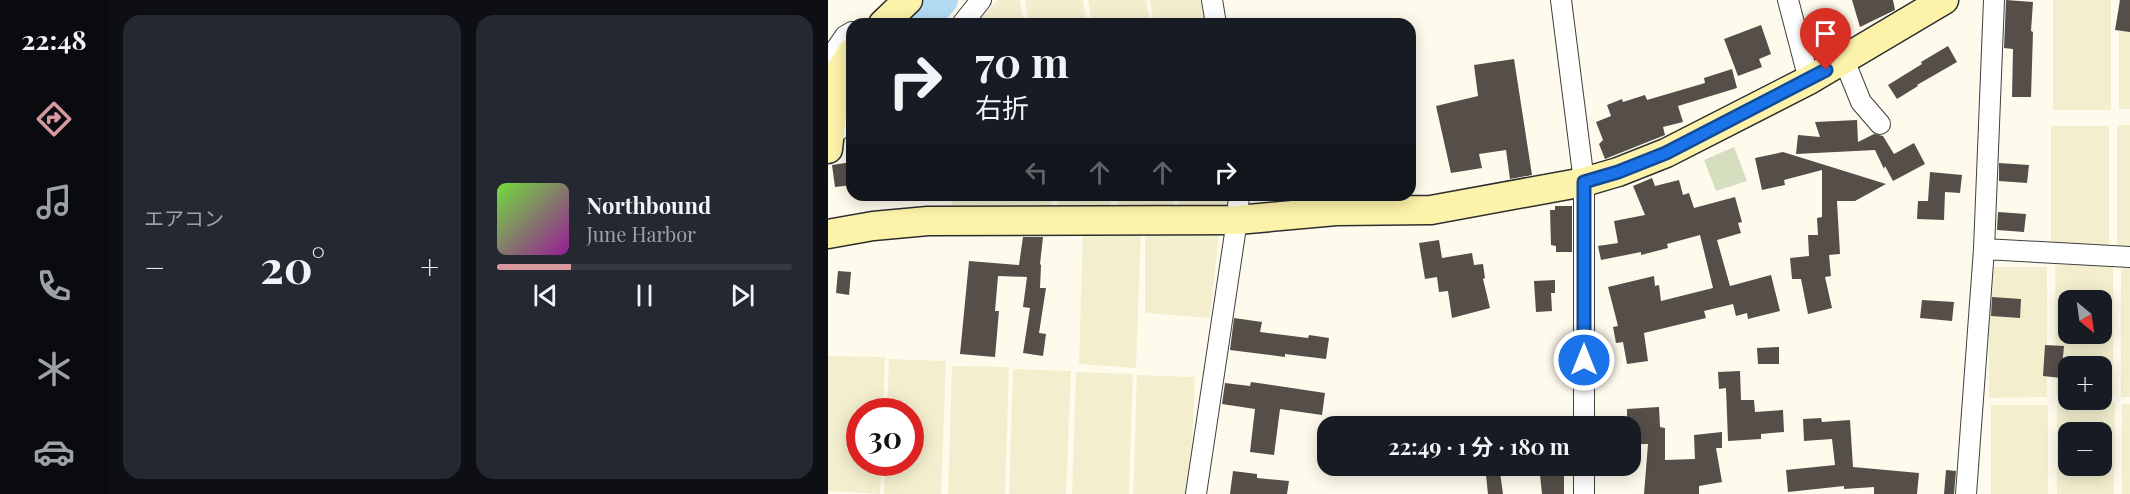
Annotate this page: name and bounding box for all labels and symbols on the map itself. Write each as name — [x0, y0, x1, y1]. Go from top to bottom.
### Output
pin — [1800, 8, 1851, 70]
north arrow — [2058, 290, 2112, 344]
position arrow — [1552, 328, 1616, 392]
speed limit sign: 30 — [846, 398, 924, 476]

